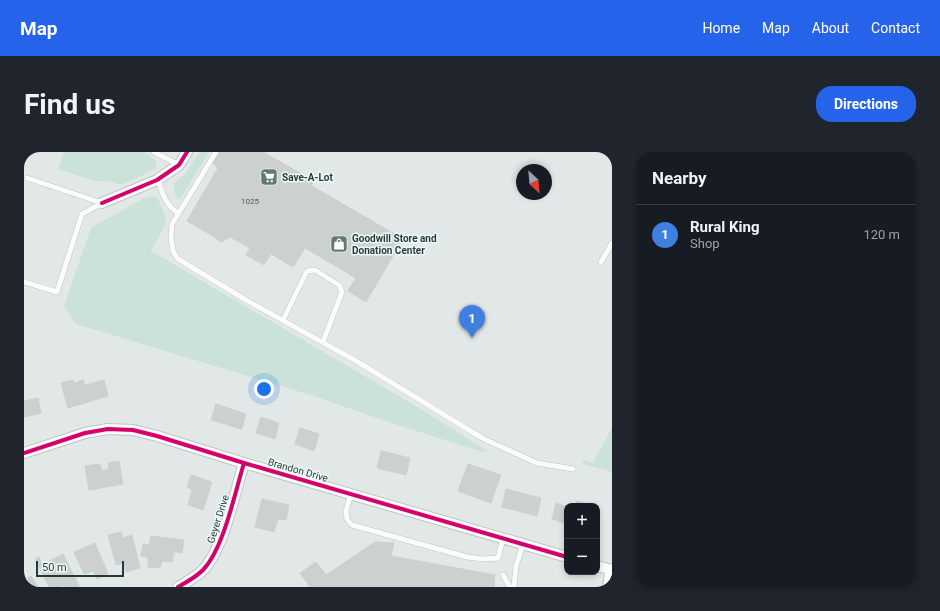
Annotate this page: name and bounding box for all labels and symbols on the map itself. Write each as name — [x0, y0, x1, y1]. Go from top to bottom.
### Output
north arrow — [516, 164, 552, 200]
supermarket icon: Save-A-Lot — [259, 167, 279, 187]
place label: Save-A-Lot — [282, 172, 333, 183]
house number: 1025 — [241, 197, 259, 206]
place label: Goodwill Store and Donation Center — [352, 233, 437, 256]
shop icon: Goodwill Store and Donation Center — [329, 234, 349, 254]
pin: 1 — [459, 305, 485, 338]
your location — [254, 379, 274, 399]
street label: Brandon Drive — [267, 456, 329, 484]
street label: Geyer Drive — [205, 493, 231, 545]
scale bar — [36, 559, 124, 578]

